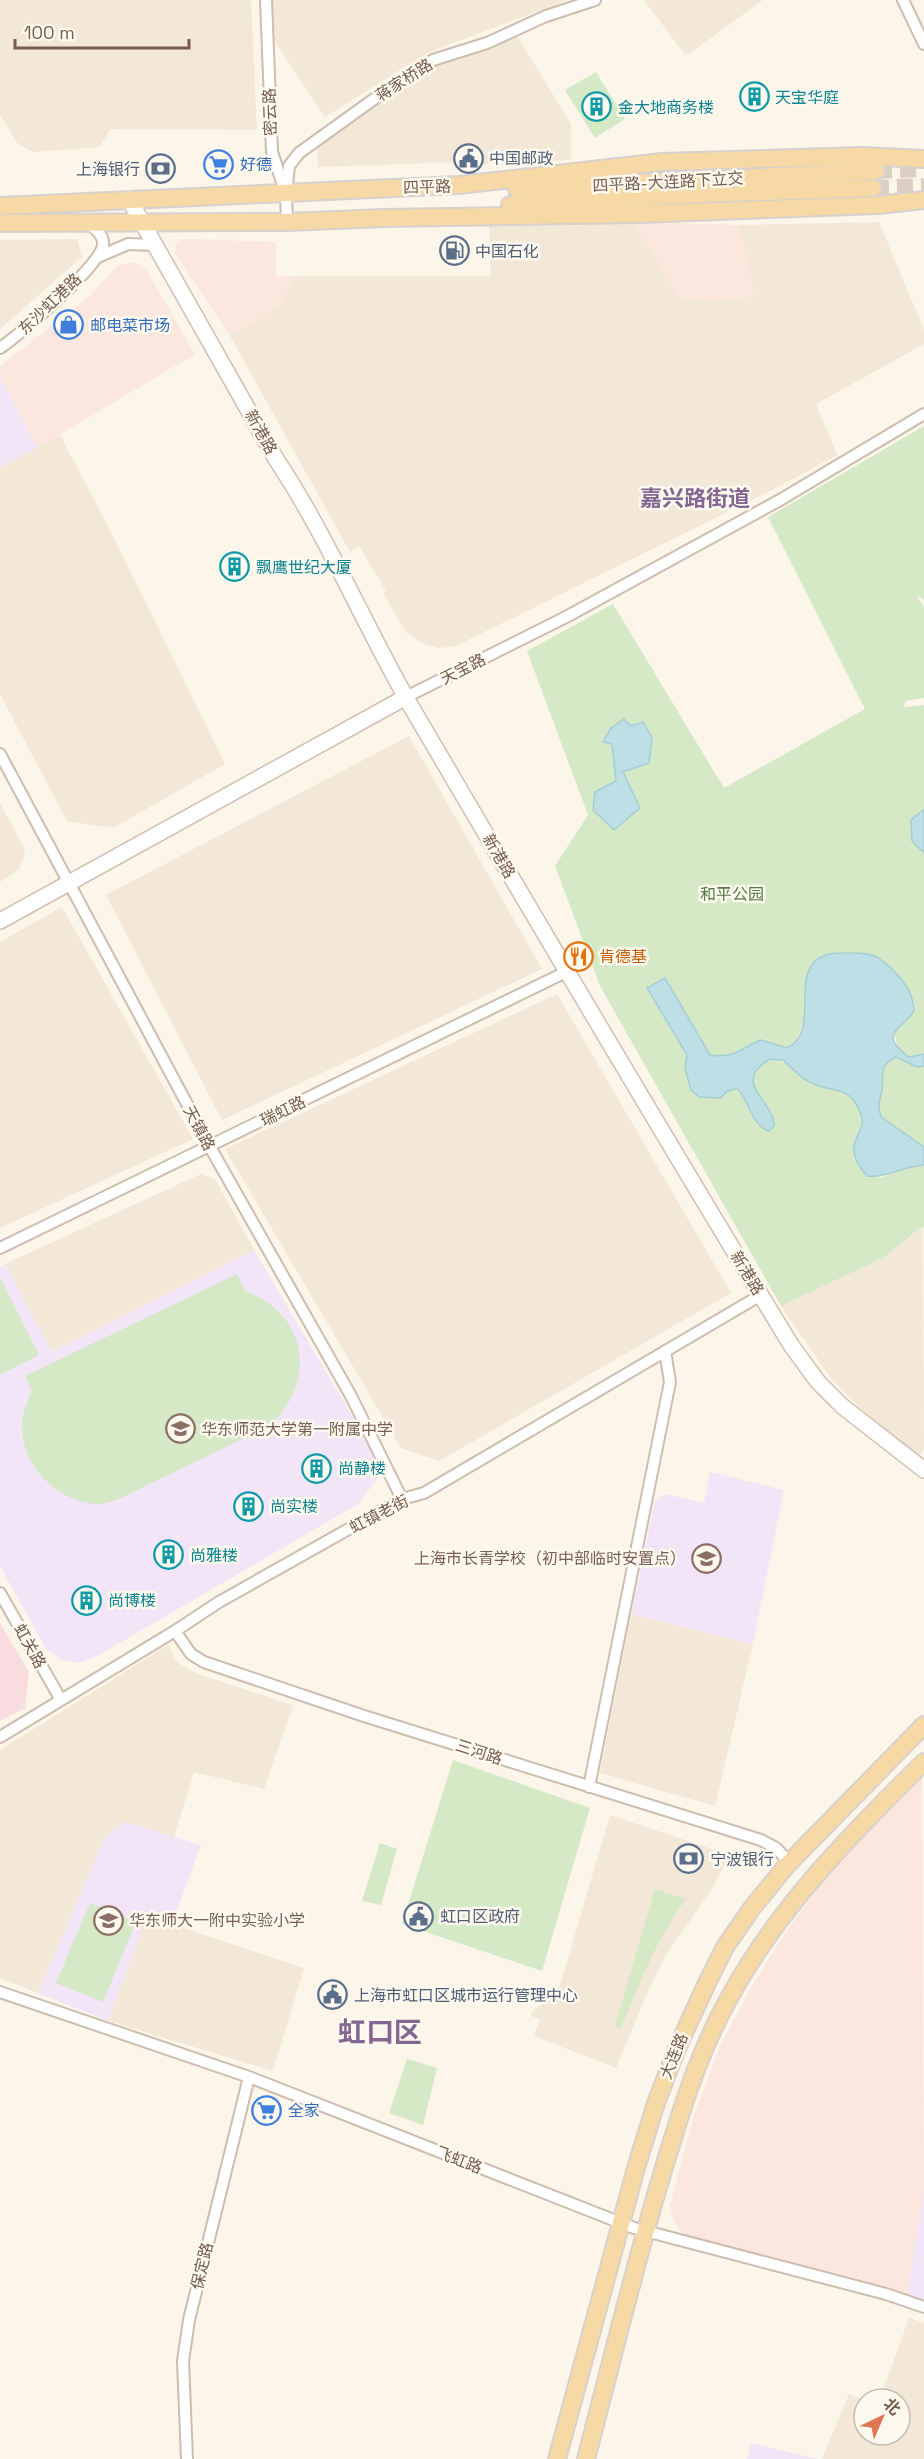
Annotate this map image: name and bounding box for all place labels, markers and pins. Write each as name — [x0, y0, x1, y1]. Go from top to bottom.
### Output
building icon: 天宝华庭 — [738, 81, 770, 113]
place label: 天宝华庭 — [775, 87, 839, 108]
building icon: 金大地商务楼 — [581, 91, 613, 123]
place label: 金大地商务楼 — [618, 97, 714, 118]
public building icon: 中国邮政 — [452, 142, 484, 174]
supermarket icon: 好德 — [203, 148, 235, 180]
place label: 中国邮政 — [489, 148, 553, 169]
bank icon: 上海银行 — [145, 153, 177, 185]
place label: 好德 — [240, 154, 272, 175]
place label: 上海银行 — [76, 159, 140, 180]
fuel station icon: 中国石化 — [438, 235, 470, 267]
place label: 中国石化 — [475, 241, 539, 262]
shop icon: 邮电菜市场 — [53, 309, 85, 341]
place label: 邮电菜市场 — [90, 315, 170, 336]
building icon: 飘鹰世纪大厦 — [219, 551, 251, 583]
place label: 飘鹰世纪大厦 — [256, 557, 352, 578]
restaurant icon: 肯德基 — [562, 940, 594, 972]
place label: 肯德基 — [599, 946, 647, 967]
school or university icon: 华东师范大学第一附属中学 — [164, 1413, 196, 1445]
place label: 华东师范大学第一附属中学 — [201, 1419, 393, 1440]
building icon: 尚静楼 — [301, 1452, 333, 1484]
place label: 尚静楼 — [338, 1458, 386, 1479]
building icon: 尚实楼 — [233, 1490, 265, 1522]
place label: 尚实楼 — [270, 1496, 318, 1517]
building icon: 尚雅楼 — [153, 1539, 185, 1571]
school or university icon: 上海市长青学校（初中部临时安置点） — [691, 1542, 723, 1574]
place label: 尚雅楼 — [190, 1545, 238, 1566]
place label: 上海市长青学校（初中部临时安置点） — [414, 1548, 686, 1569]
building icon: 尚博楼 — [71, 1584, 103, 1616]
place label: 尚博楼 — [108, 1590, 156, 1611]
bank icon: 宁波银行 — [673, 1843, 705, 1875]
place label: 宁波银行 — [710, 1849, 774, 1870]
public building icon: 虹口区政府 — [403, 1900, 435, 1932]
school or university icon: 华东师大一附中实验小学 — [92, 1904, 124, 1936]
place label: 虹口区政府 — [440, 1906, 520, 1927]
place label: 华东师大一附中实验小学 — [129, 1910, 305, 1931]
public building icon: 上海市虹口区城市运行管理中心 — [317, 1979, 349, 2011]
place label: 上海市虹口区城市运行管理中心 — [354, 1985, 578, 2006]
supermarket icon: 全家 — [251, 2094, 283, 2126]
place label: 全家 — [288, 2100, 320, 2121]

